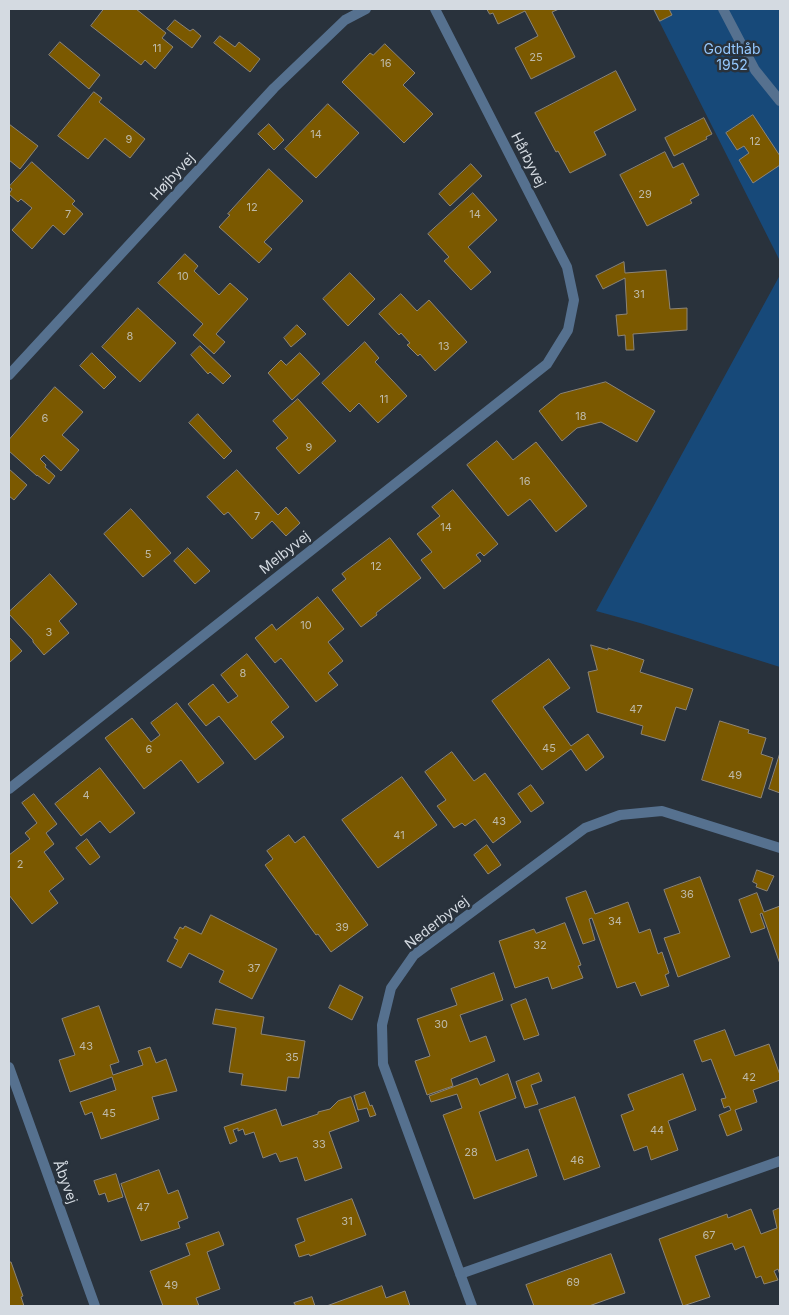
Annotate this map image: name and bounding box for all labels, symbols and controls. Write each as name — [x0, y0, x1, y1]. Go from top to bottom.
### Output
house number: 11 — [153, 42, 161, 56]
park label: Godthåb 1952 — [704, 42, 760, 74]
house number: 25 — [529, 51, 543, 65]
house number: 16 — [380, 57, 392, 71]
house number: 14 — [310, 128, 322, 142]
street label: Hårbyvej — [507, 130, 549, 190]
house number: 9 — [126, 133, 132, 147]
house number: 12 — [749, 135, 761, 149]
street label: Højbyvej — [147, 150, 199, 204]
house number: 29 — [638, 188, 652, 202]
house number: 12 — [246, 201, 258, 215]
house number: 7 — [65, 208, 71, 222]
house number: 14 — [469, 208, 481, 222]
house number: 10 — [177, 270, 189, 284]
house number: 31 — [633, 288, 645, 302]
house number: 8 — [127, 330, 133, 344]
house number: 13 — [438, 340, 450, 354]
house number: 11 — [380, 393, 388, 407]
house number: 18 — [575, 410, 587, 424]
house number: 6 — [42, 412, 48, 426]
house number: 9 — [306, 441, 312, 455]
house number: 16 — [519, 475, 531, 489]
house number: 7 — [254, 510, 260, 524]
house number: 14 — [440, 521, 452, 535]
street label: Melbyvej — [256, 528, 314, 578]
house number: 5 — [145, 548, 151, 562]
house number: 12 — [370, 560, 382, 574]
house number: 10 — [300, 619, 312, 633]
house number: 3 — [46, 626, 52, 640]
house number: 8 — [240, 667, 246, 681]
house number: 47 — [629, 703, 643, 717]
house number: 45 — [542, 742, 556, 756]
house number: 6 — [146, 743, 152, 757]
house number: 49 — [728, 769, 742, 783]
house number: 4 — [82, 789, 90, 803]
house number: 43 — [492, 815, 506, 829]
house number: 41 — [393, 829, 405, 843]
house number: 2 — [17, 858, 23, 872]
house number: 36 — [680, 888, 694, 902]
street label: Nederbyvej — [402, 893, 472, 953]
house number: 34 — [608, 915, 622, 929]
house number: 39 — [335, 921, 349, 935]
house number: 32 — [533, 939, 547, 953]
house number: 37 — [247, 962, 261, 976]
house number: 30 — [434, 1018, 448, 1032]
house number: 43 — [79, 1040, 93, 1054]
house number: 35 — [285, 1051, 299, 1065]
house number: 42 — [742, 1071, 756, 1085]
house number: 45 — [102, 1107, 116, 1121]
house number: 44 — [650, 1124, 664, 1138]
house number: 33 — [312, 1138, 326, 1152]
house number: 28 — [464, 1146, 478, 1160]
house number: 46 — [570, 1154, 584, 1168]
street label: Åbyvej — [49, 1158, 81, 1206]
house number: 47 — [136, 1201, 150, 1215]
house number: 31 — [341, 1215, 353, 1229]
house number: 67 — [702, 1229, 716, 1243]
house number: 69 — [566, 1276, 580, 1290]
house number: 49 — [164, 1279, 178, 1293]

